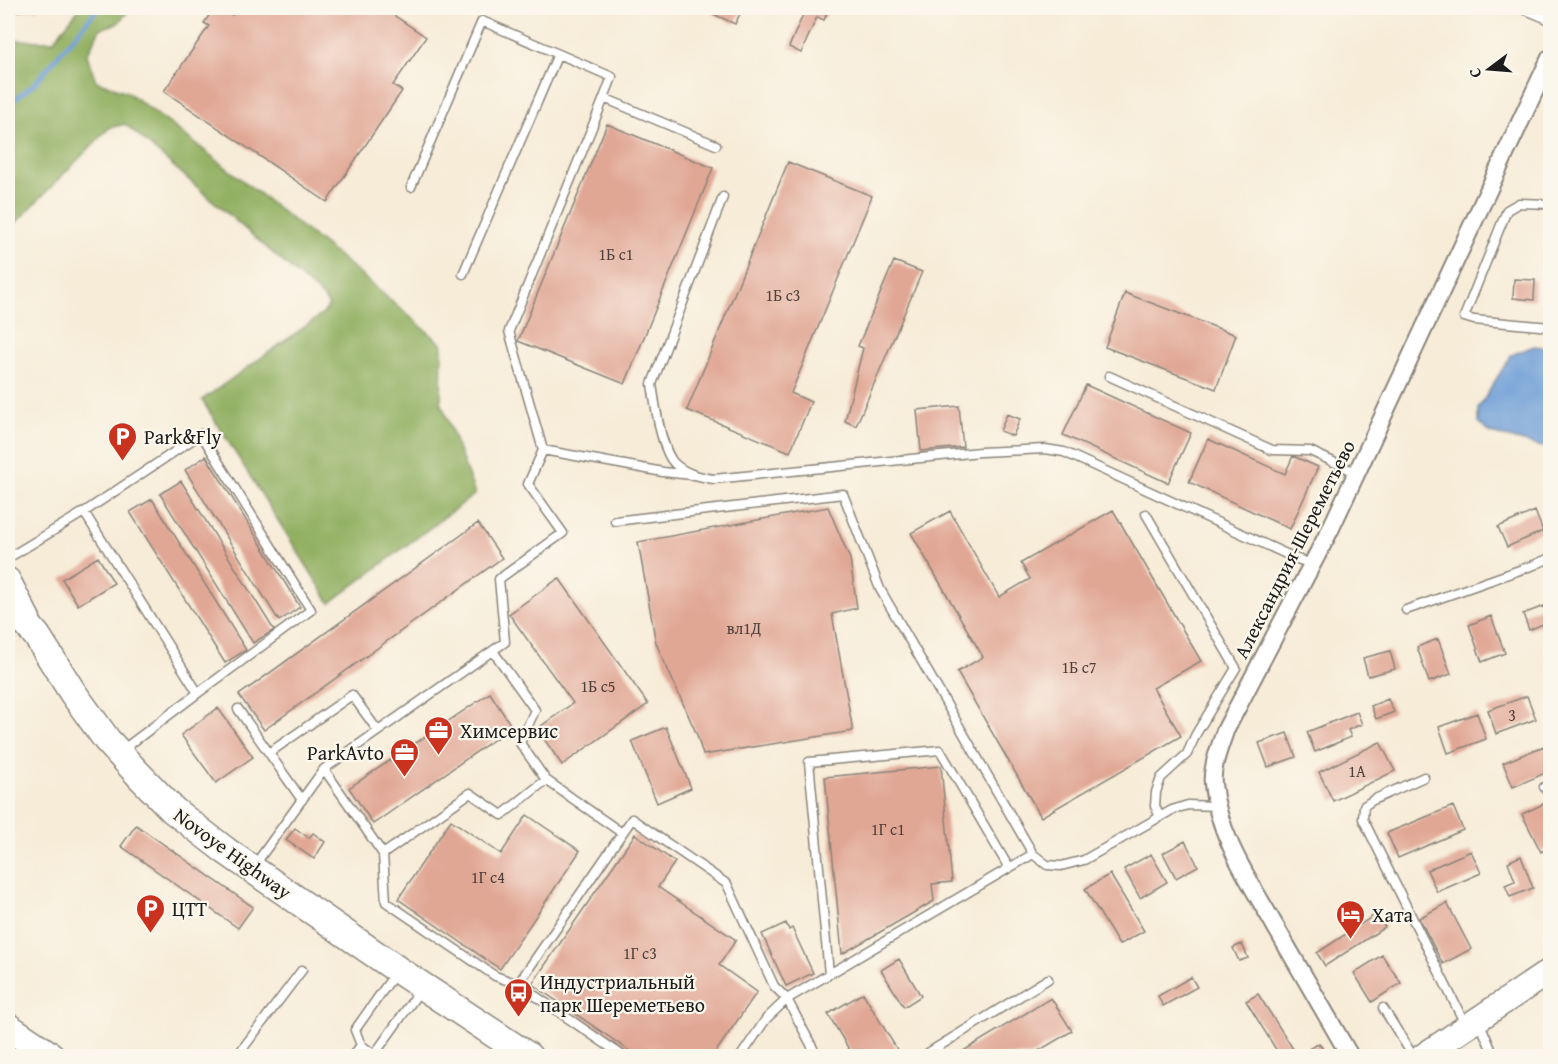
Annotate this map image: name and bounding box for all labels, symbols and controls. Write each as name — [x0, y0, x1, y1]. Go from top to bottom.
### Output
north arrow — [1459, 39, 1519, 99]
text: С — [1462, 65, 1487, 81]
house number: 1Б с1 — [598, 242, 634, 266]
house number: 1Б с3 — [765, 283, 801, 307]
parking icon: Park&Fly — [107, 420, 139, 462]
place label: Park&Fly — [144, 422, 221, 451]
street label: Александрия-Шереметьево — [1226, 435, 1362, 663]
house number: вл1Д — [727, 616, 761, 640]
house number: 1Б с7 — [1061, 655, 1097, 679]
house number: 1Б с5 — [580, 674, 616, 698]
house number: 3 — [1508, 703, 1516, 727]
office icon: Химсервис — [423, 714, 455, 756]
place label: Химсервис — [460, 716, 558, 745]
office icon: ParkAvto — [389, 736, 421, 778]
place label: ParkAvto — [307, 738, 384, 767]
house number: 1А — [1348, 759, 1366, 783]
street label: Novoye Highway — [168, 800, 298, 906]
house number: 1Г с1 — [871, 817, 905, 841]
house number: 1Г с4 — [471, 865, 505, 889]
parking icon: ЦТТ — [135, 892, 167, 934]
place label: ЦТТ — [172, 894, 207, 923]
hotel icon: Хата — [1335, 898, 1367, 940]
place label: Хата — [1372, 900, 1414, 929]
house number: 1Г с3 — [623, 941, 657, 965]
place label: Индустриальный парк Шереметьево — [540, 967, 705, 1019]
bus stop icon: Индустриальный парк Шереметьево — [503, 976, 535, 1018]

